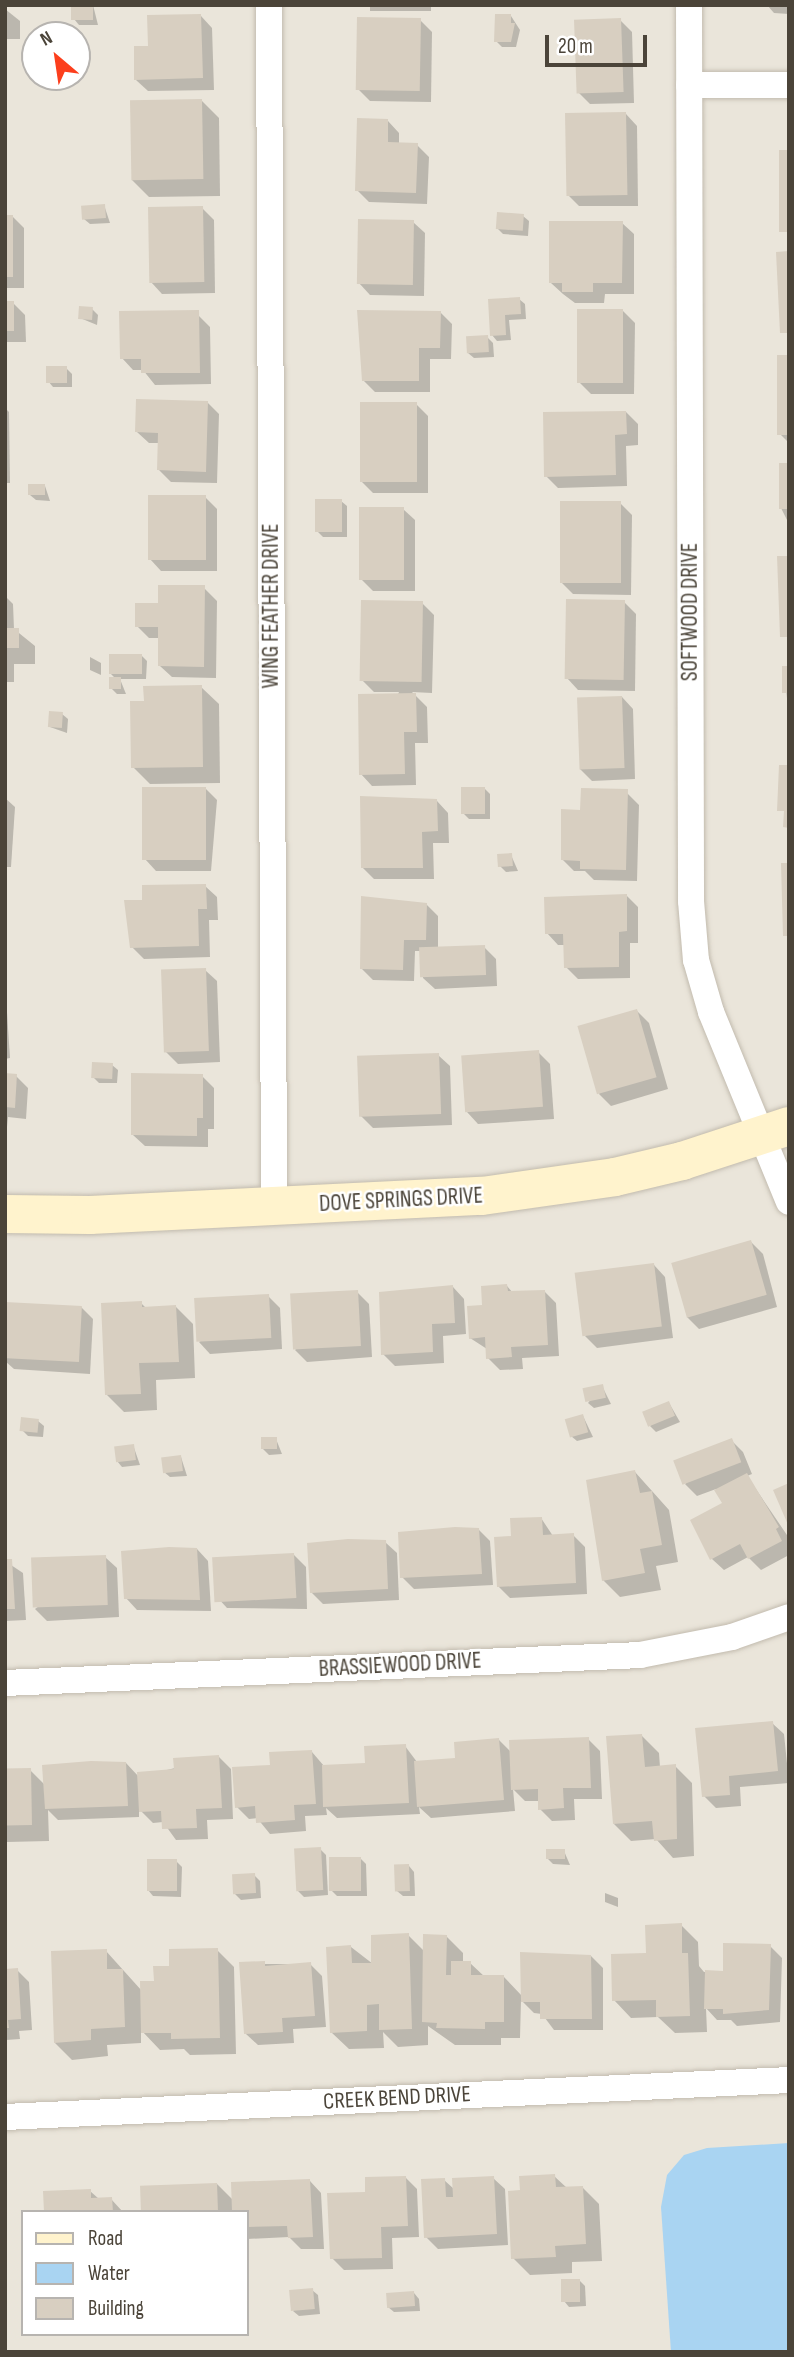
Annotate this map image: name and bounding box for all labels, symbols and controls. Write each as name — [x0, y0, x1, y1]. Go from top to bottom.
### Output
north arrow — [21, 21, 91, 91]
scale bar — [549, 21, 650, 65]
text: N — [37, 26, 57, 51]
text: 20 m — [558, 34, 593, 59]
street label: WING FEATHER DRIVE — [257, 524, 285, 688]
street label: SOFTWOOD DRIVE — [676, 543, 704, 681]
street label: DOVE SPRINGS DRIVE — [318, 1182, 484, 1218]
street label: BRASSIEWOOD DRIVE — [318, 1647, 482, 1683]
street label: CREEK BEND DRIVE — [323, 2080, 471, 2116]
legend — [21, 2210, 248, 2336]
text: Road — [88, 2226, 123, 2251]
text: Water — [88, 2261, 130, 2286]
text: Building — [88, 2296, 144, 2321]

